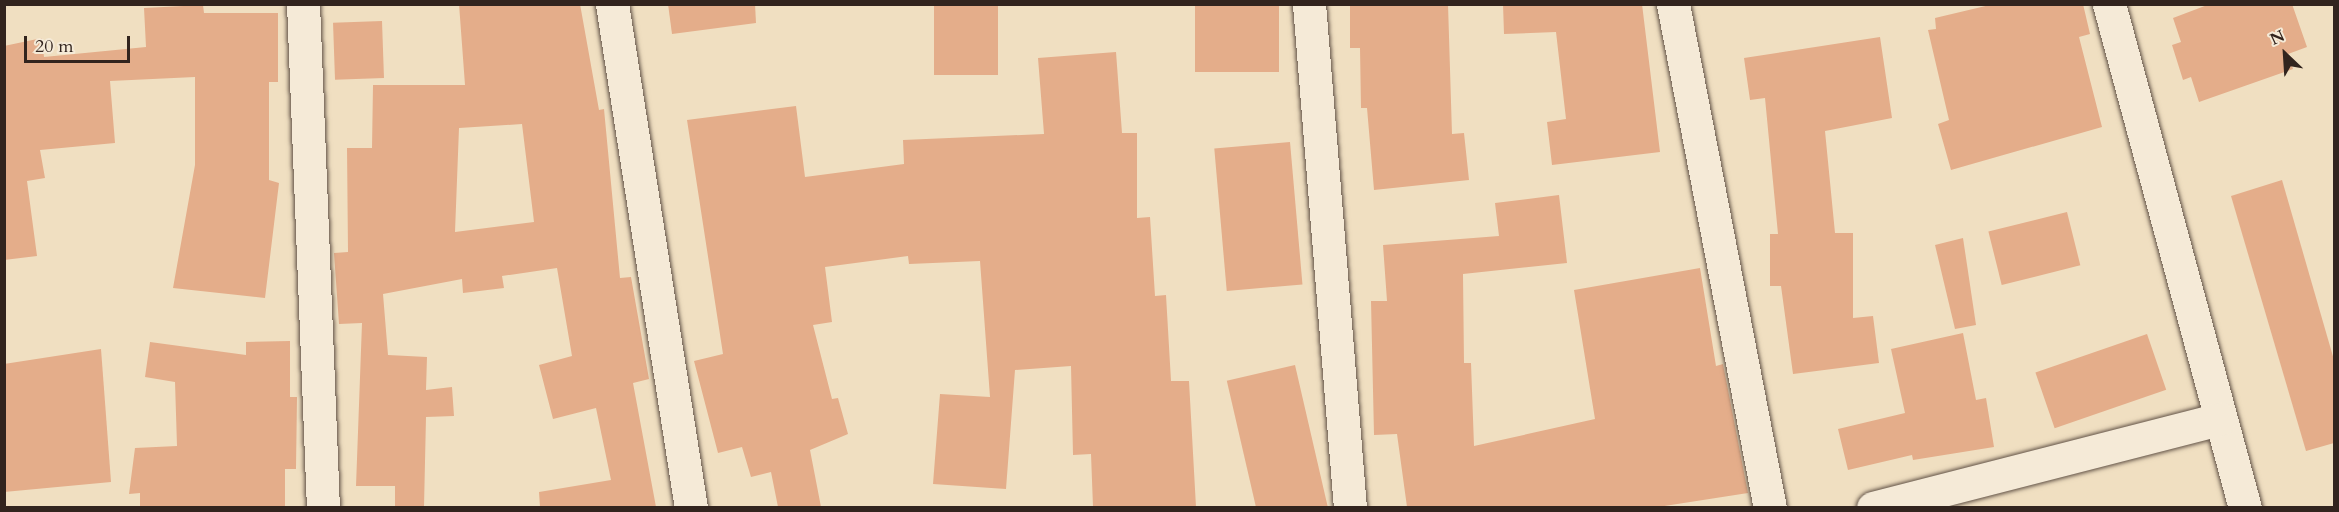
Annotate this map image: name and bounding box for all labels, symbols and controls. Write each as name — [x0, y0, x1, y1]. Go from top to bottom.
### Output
scale bar — [27, 24, 134, 62]
north arrow — [2255, 24, 2315, 84]
text: N — [2266, 25, 2288, 51]
text: 20 m — [35, 34, 74, 59]

